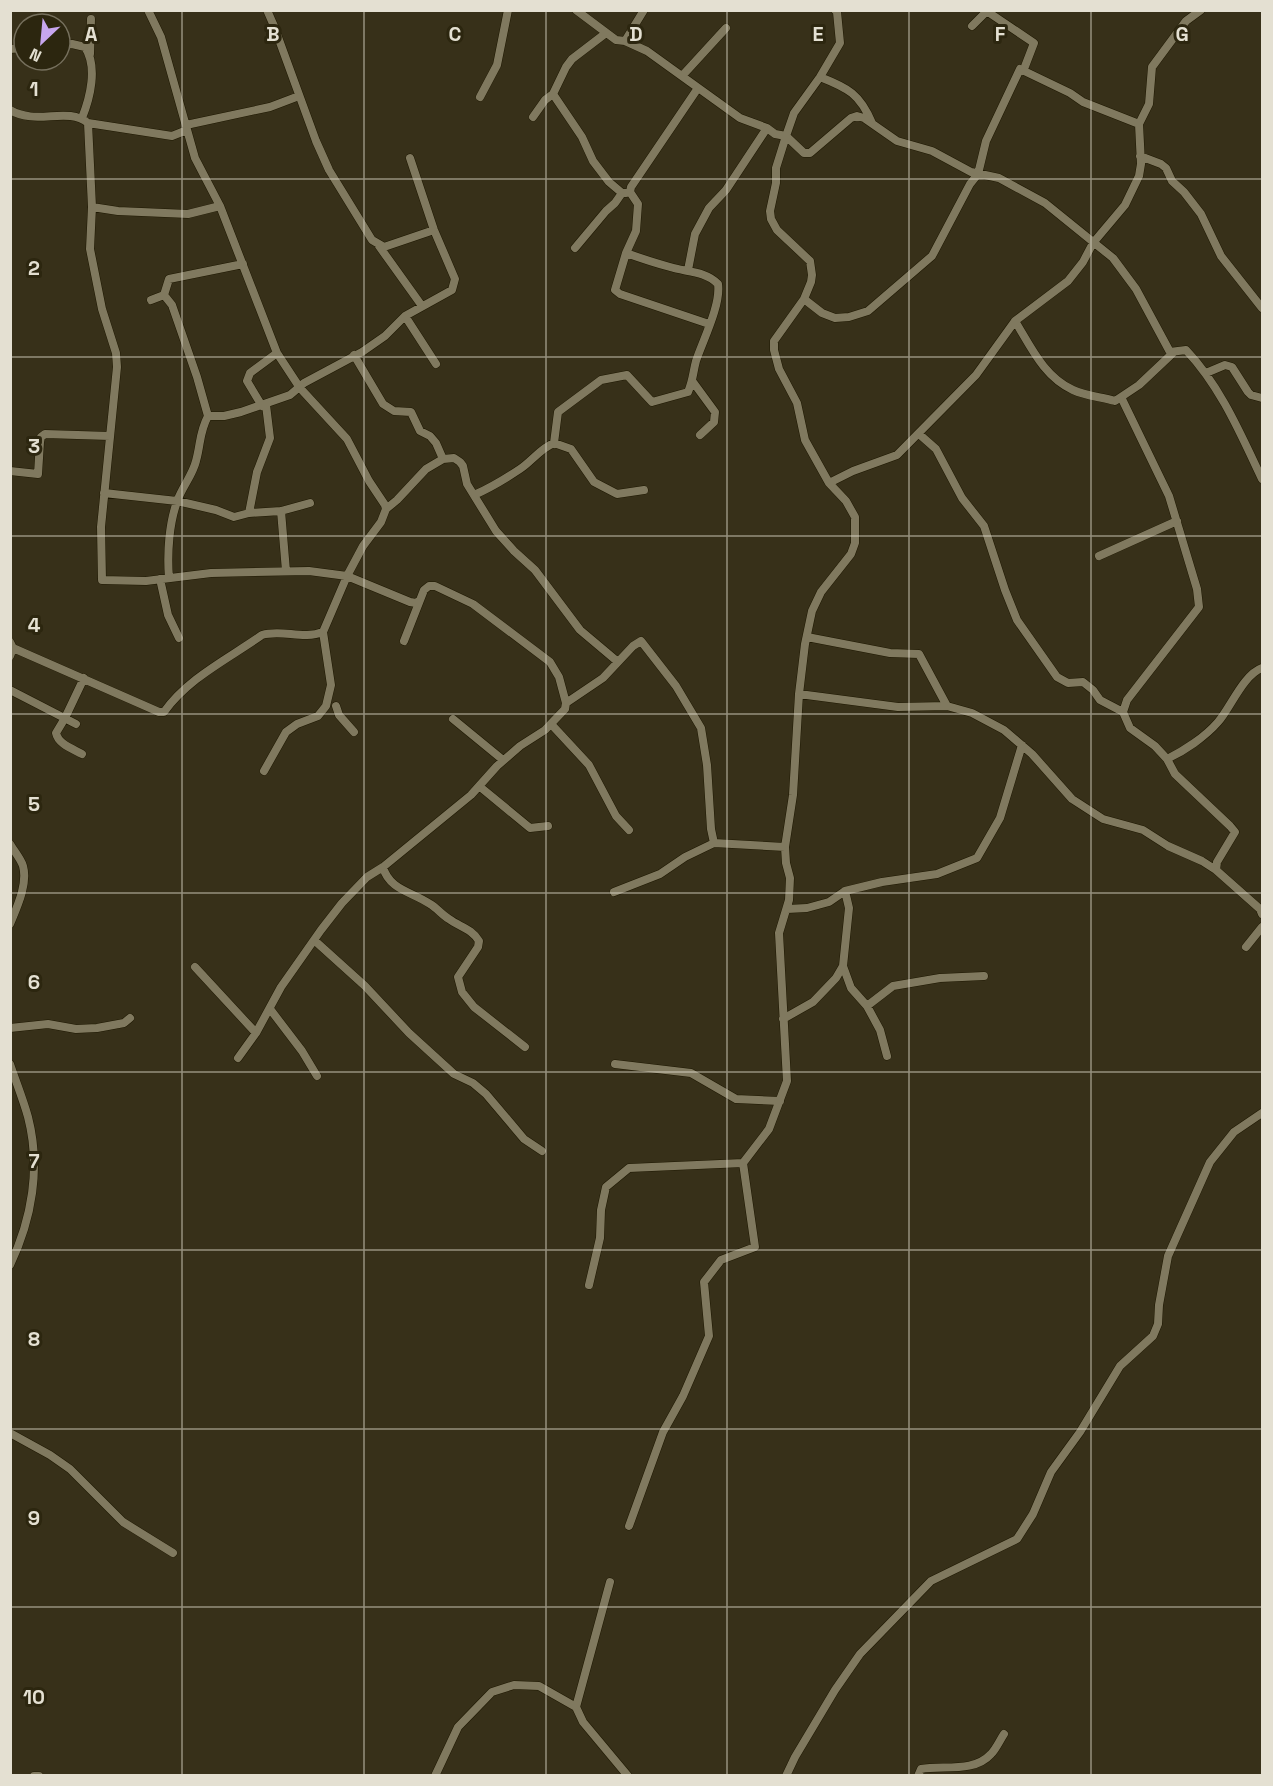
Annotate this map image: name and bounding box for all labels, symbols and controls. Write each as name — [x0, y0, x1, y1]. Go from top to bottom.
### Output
north arrow — [12, 12, 72, 72]
text: A — [85, 21, 98, 47]
text: B — [266, 21, 280, 47]
text: C — [449, 21, 462, 47]
text: D — [629, 21, 643, 47]
text: E — [812, 21, 824, 47]
text: F — [995, 21, 1006, 47]
text: G — [1175, 21, 1189, 47]
text: N — [26, 43, 45, 67]
text: 1 — [29, 76, 39, 102]
text: 2 — [28, 255, 40, 281]
text: 3 — [28, 433, 40, 459]
text: 4 — [28, 612, 41, 638]
text: 5 — [28, 791, 40, 817]
text: 6 — [28, 969, 40, 995]
text: 7 — [28, 1148, 40, 1174]
text: 8 — [28, 1326, 40, 1352]
text: 9 — [28, 1505, 40, 1531]
text: 10 — [23, 1684, 45, 1710]

